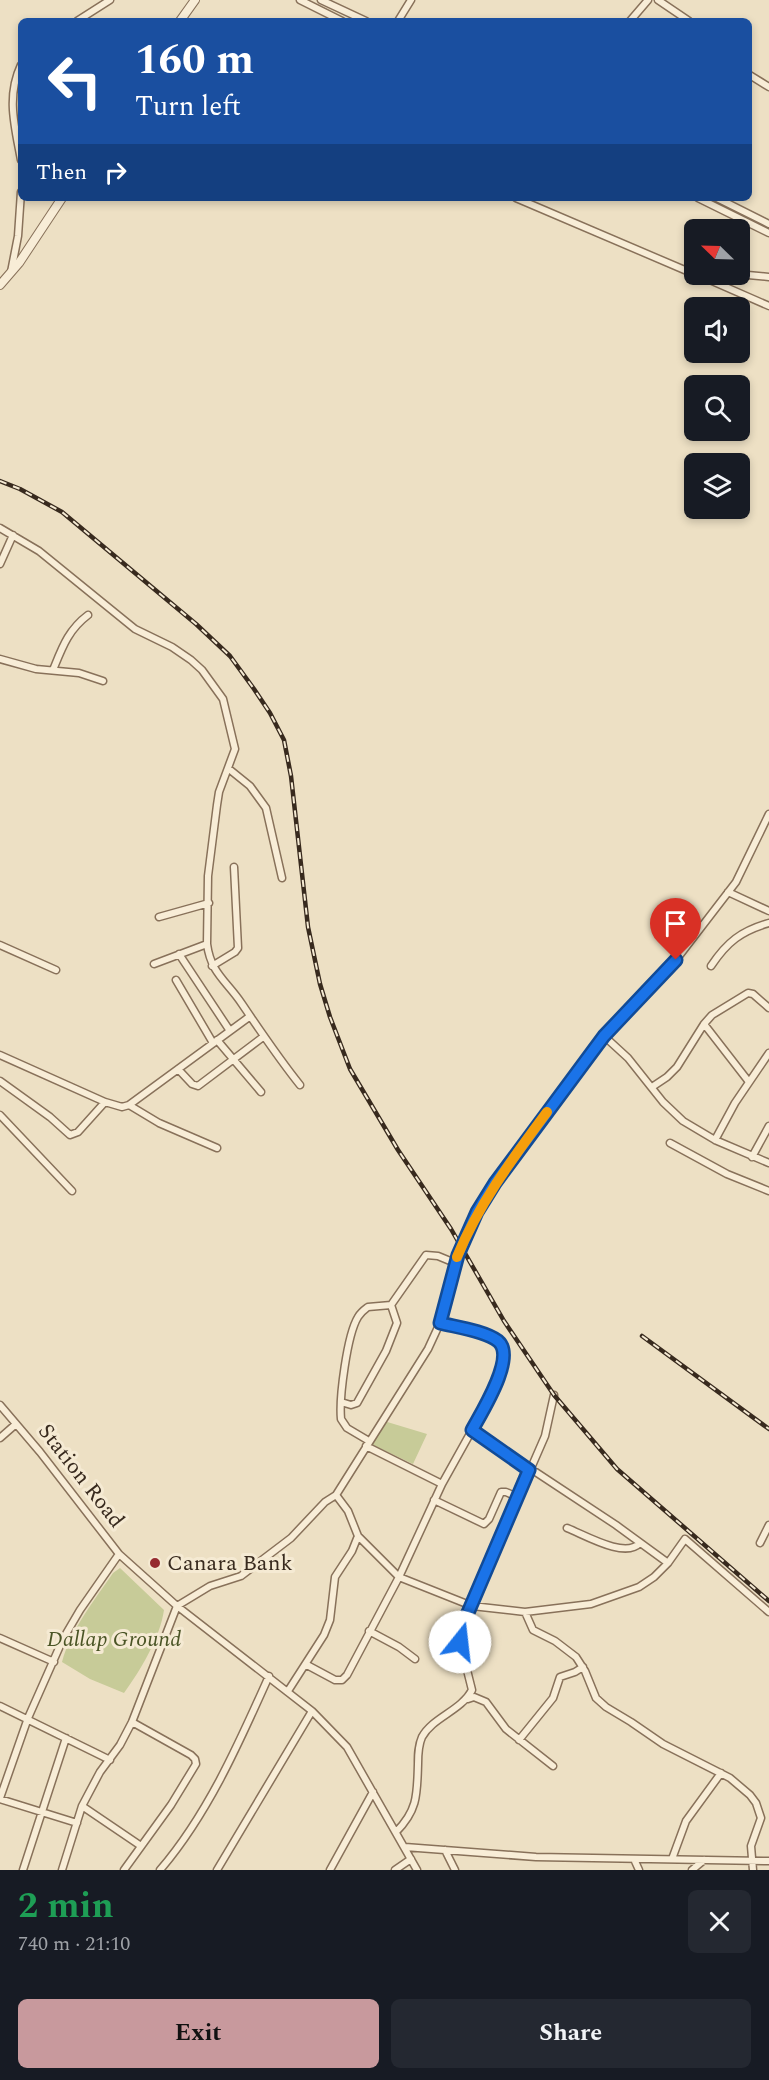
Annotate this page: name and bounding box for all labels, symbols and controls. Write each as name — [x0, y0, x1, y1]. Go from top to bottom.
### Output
text: 160 m — [135, 29, 254, 92]
icon: left — [36, 42, 114, 120]
text: Turn left — [135, 86, 241, 128]
text: Then — [36, 156, 87, 189]
icon: right — [99, 156, 132, 189]
north arrow — [684, 219, 750, 285]
map controls — [684, 219, 750, 519]
button: sound — [684, 297, 750, 363]
button: search — [684, 375, 750, 441]
button: layers — [684, 453, 750, 519]
pin — [650, 898, 701, 960]
icon: arrive — [659, 907, 692, 940]
street label: Station Road — [30, 1417, 132, 1535]
place label: Canara Bank — [167, 1547, 293, 1580]
marker: Canara Bank — [148, 1556, 162, 1570]
position arrow — [428, 1610, 492, 1674]
park label: Dallap Ground — [47, 1623, 181, 1656]
text: 2 min — [18, 1879, 114, 1934]
button: close — [688, 1890, 751, 1953]
text: 740 m · 21:10 — [18, 1929, 130, 1959]
button: Exit — [18, 1999, 379, 2068]
button: Share — [391, 1999, 751, 2068]

